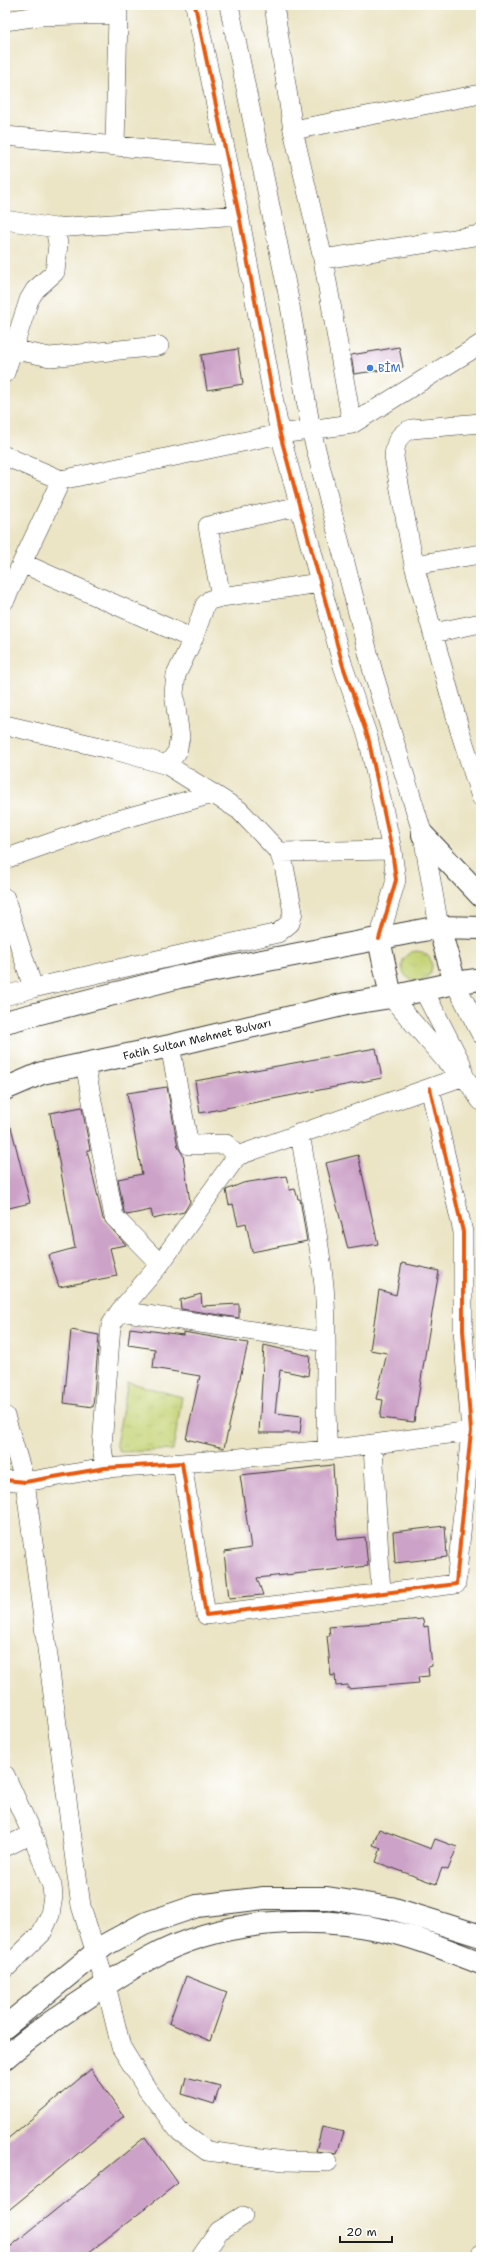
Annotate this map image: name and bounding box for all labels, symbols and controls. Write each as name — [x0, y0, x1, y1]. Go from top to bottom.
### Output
place label: BİM — [378, 361, 402, 376]
marker: BİM — [365, 363, 375, 373]
street label: Fatih Sultan Mehmet Bulvarı — [122, 1015, 273, 1064]
scale bar — [340, 2218, 392, 2244]
text: 20 m — [346, 2224, 377, 2240]

